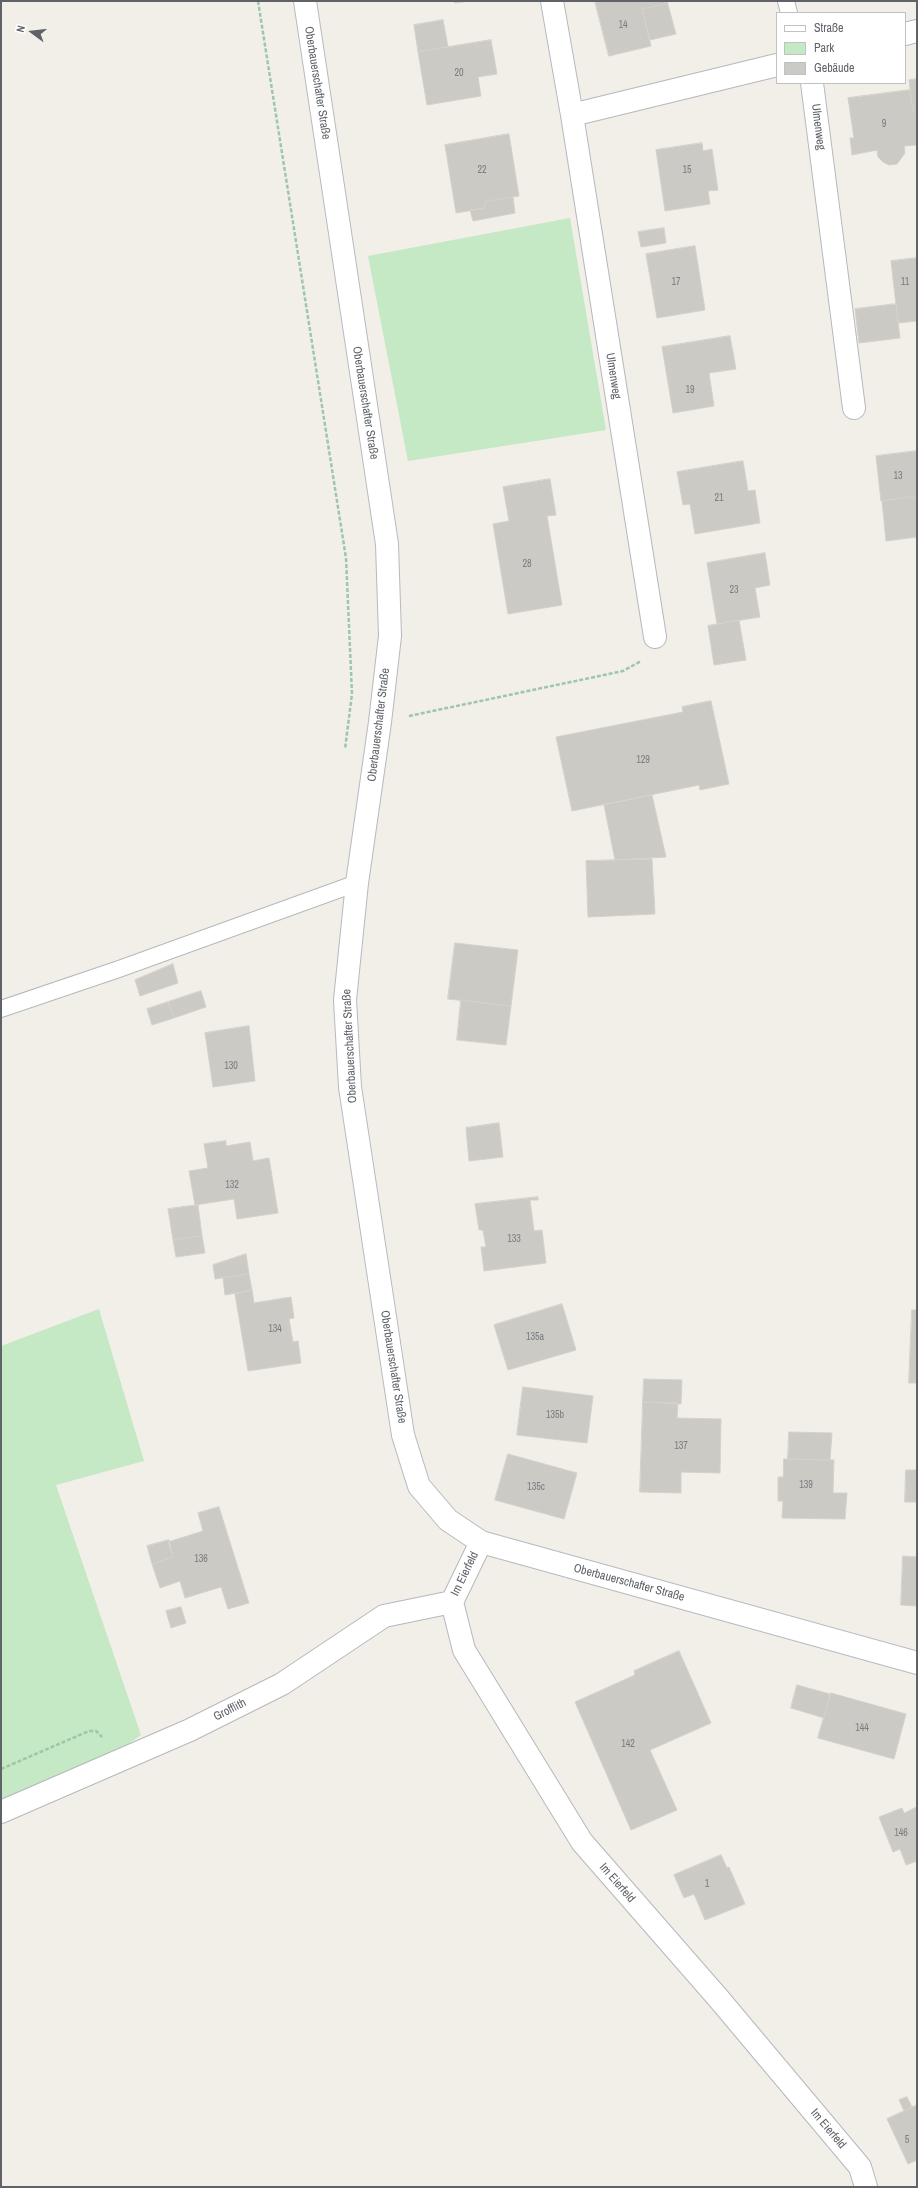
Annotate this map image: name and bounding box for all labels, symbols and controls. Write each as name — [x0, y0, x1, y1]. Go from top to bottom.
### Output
north arrow — [12, 12, 52, 52]
legend — [776, 12, 906, 84]
house number: 14 — [618, 19, 628, 31]
text: Straße — [814, 20, 844, 36]
text: N — [13, 24, 28, 34]
street label: Oberbauerschafter Straße — [301, 25, 333, 141]
text: Park — [814, 40, 834, 56]
text: Gebäude — [814, 60, 855, 76]
house number: 20 — [454, 67, 464, 79]
street label: Ulmenweg — [808, 103, 828, 151]
house number: 9 — [882, 118, 886, 130]
house number: 22 — [477, 164, 487, 176]
house number: 15 — [682, 164, 692, 176]
house number: 17 — [671, 276, 681, 288]
house number: 11 — [901, 276, 909, 288]
street label: Oberbauerschafter Straße — [349, 345, 381, 461]
street label: Ulmenweg — [602, 352, 624, 400]
house number: 19 — [685, 384, 695, 396]
house number: 13 — [893, 470, 903, 482]
house number: 21 — [714, 492, 724, 504]
house number: 28 — [522, 558, 532, 570]
house number: 23 — [729, 584, 739, 596]
street label: Oberbauerschafter Straße — [365, 667, 393, 783]
house number: 129 — [636, 754, 650, 766]
street label: Oberbauerschafter Straße — [340, 989, 360, 1103]
house number: 130 — [224, 1060, 238, 1072]
house number: 132 — [225, 1179, 239, 1191]
house number: 133 — [507, 1233, 521, 1245]
street label: Oberbauerschafter Straße — [377, 1309, 409, 1425]
house number: 134 — [268, 1323, 282, 1335]
house number: 135a — [526, 1331, 544, 1343]
house number: 135b — [546, 1409, 564, 1421]
house number: 137 — [674, 1440, 688, 1452]
house number: 139 — [799, 1479, 813, 1491]
house number: 135c — [527, 1481, 545, 1493]
street label: Im Eierfeld — [448, 1549, 482, 1599]
house number: 136 — [194, 1553, 208, 1565]
street label: Oberbauerschafter Straße — [572, 1561, 686, 1605]
street label: Grofflith — [211, 1696, 249, 1724]
house number: 144 — [855, 1722, 869, 1734]
house number: 142 — [621, 1738, 635, 1750]
house number: 146 — [894, 1827, 908, 1839]
street label: Im Eierfeld — [596, 1860, 638, 1906]
house number: 1 — [705, 1878, 709, 1890]
street label: Im Eierfeld — [807, 2106, 849, 2152]
house number: 5 — [905, 2134, 909, 2146]

